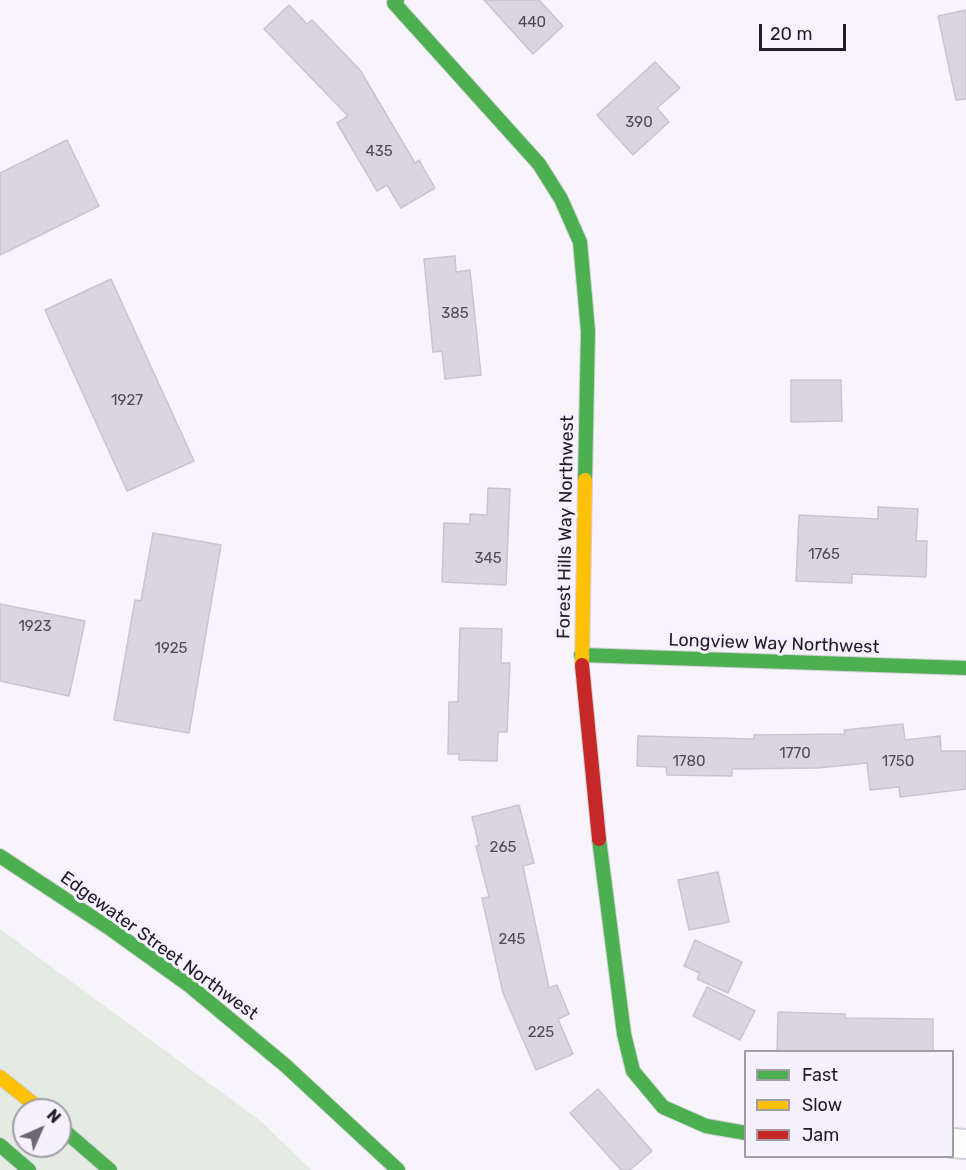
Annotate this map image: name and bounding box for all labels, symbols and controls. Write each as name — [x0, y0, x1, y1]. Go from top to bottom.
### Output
scale bar — [762, 12, 849, 50]
house number: 440 — [518, 14, 546, 32]
text: 20 m — [770, 23, 812, 45]
house number: 390 — [625, 114, 653, 132]
house number: 435 — [365, 143, 393, 161]
house number: 385 — [441, 305, 469, 323]
house number: 1927 — [111, 392, 143, 410]
street label: Forest Hills Way Northwest — [553, 415, 579, 639]
house number: 1765 — [808, 546, 840, 564]
house number: 345 — [474, 550, 502, 568]
house number: 1923 — [18, 618, 52, 636]
street label: Longview Way Northwest — [668, 630, 880, 658]
house number: 1925 — [154, 640, 188, 658]
house number: 1770 — [779, 745, 811, 763]
house number: 1780 — [672, 753, 706, 771]
house number: 1750 — [882, 753, 914, 771]
house number: 265 — [490, 839, 516, 857]
street label: Edgewater Street Northwest — [56, 867, 262, 1025]
house number: 245 — [499, 931, 525, 949]
house number: 225 — [528, 1024, 554, 1042]
legend — [744, 1050, 954, 1158]
text: Fast — [802, 1064, 838, 1086]
text: Slow — [802, 1094, 842, 1116]
north arrow — [12, 1098, 72, 1158]
text: N — [43, 1106, 64, 1127]
text: Jam — [802, 1124, 839, 1146]

